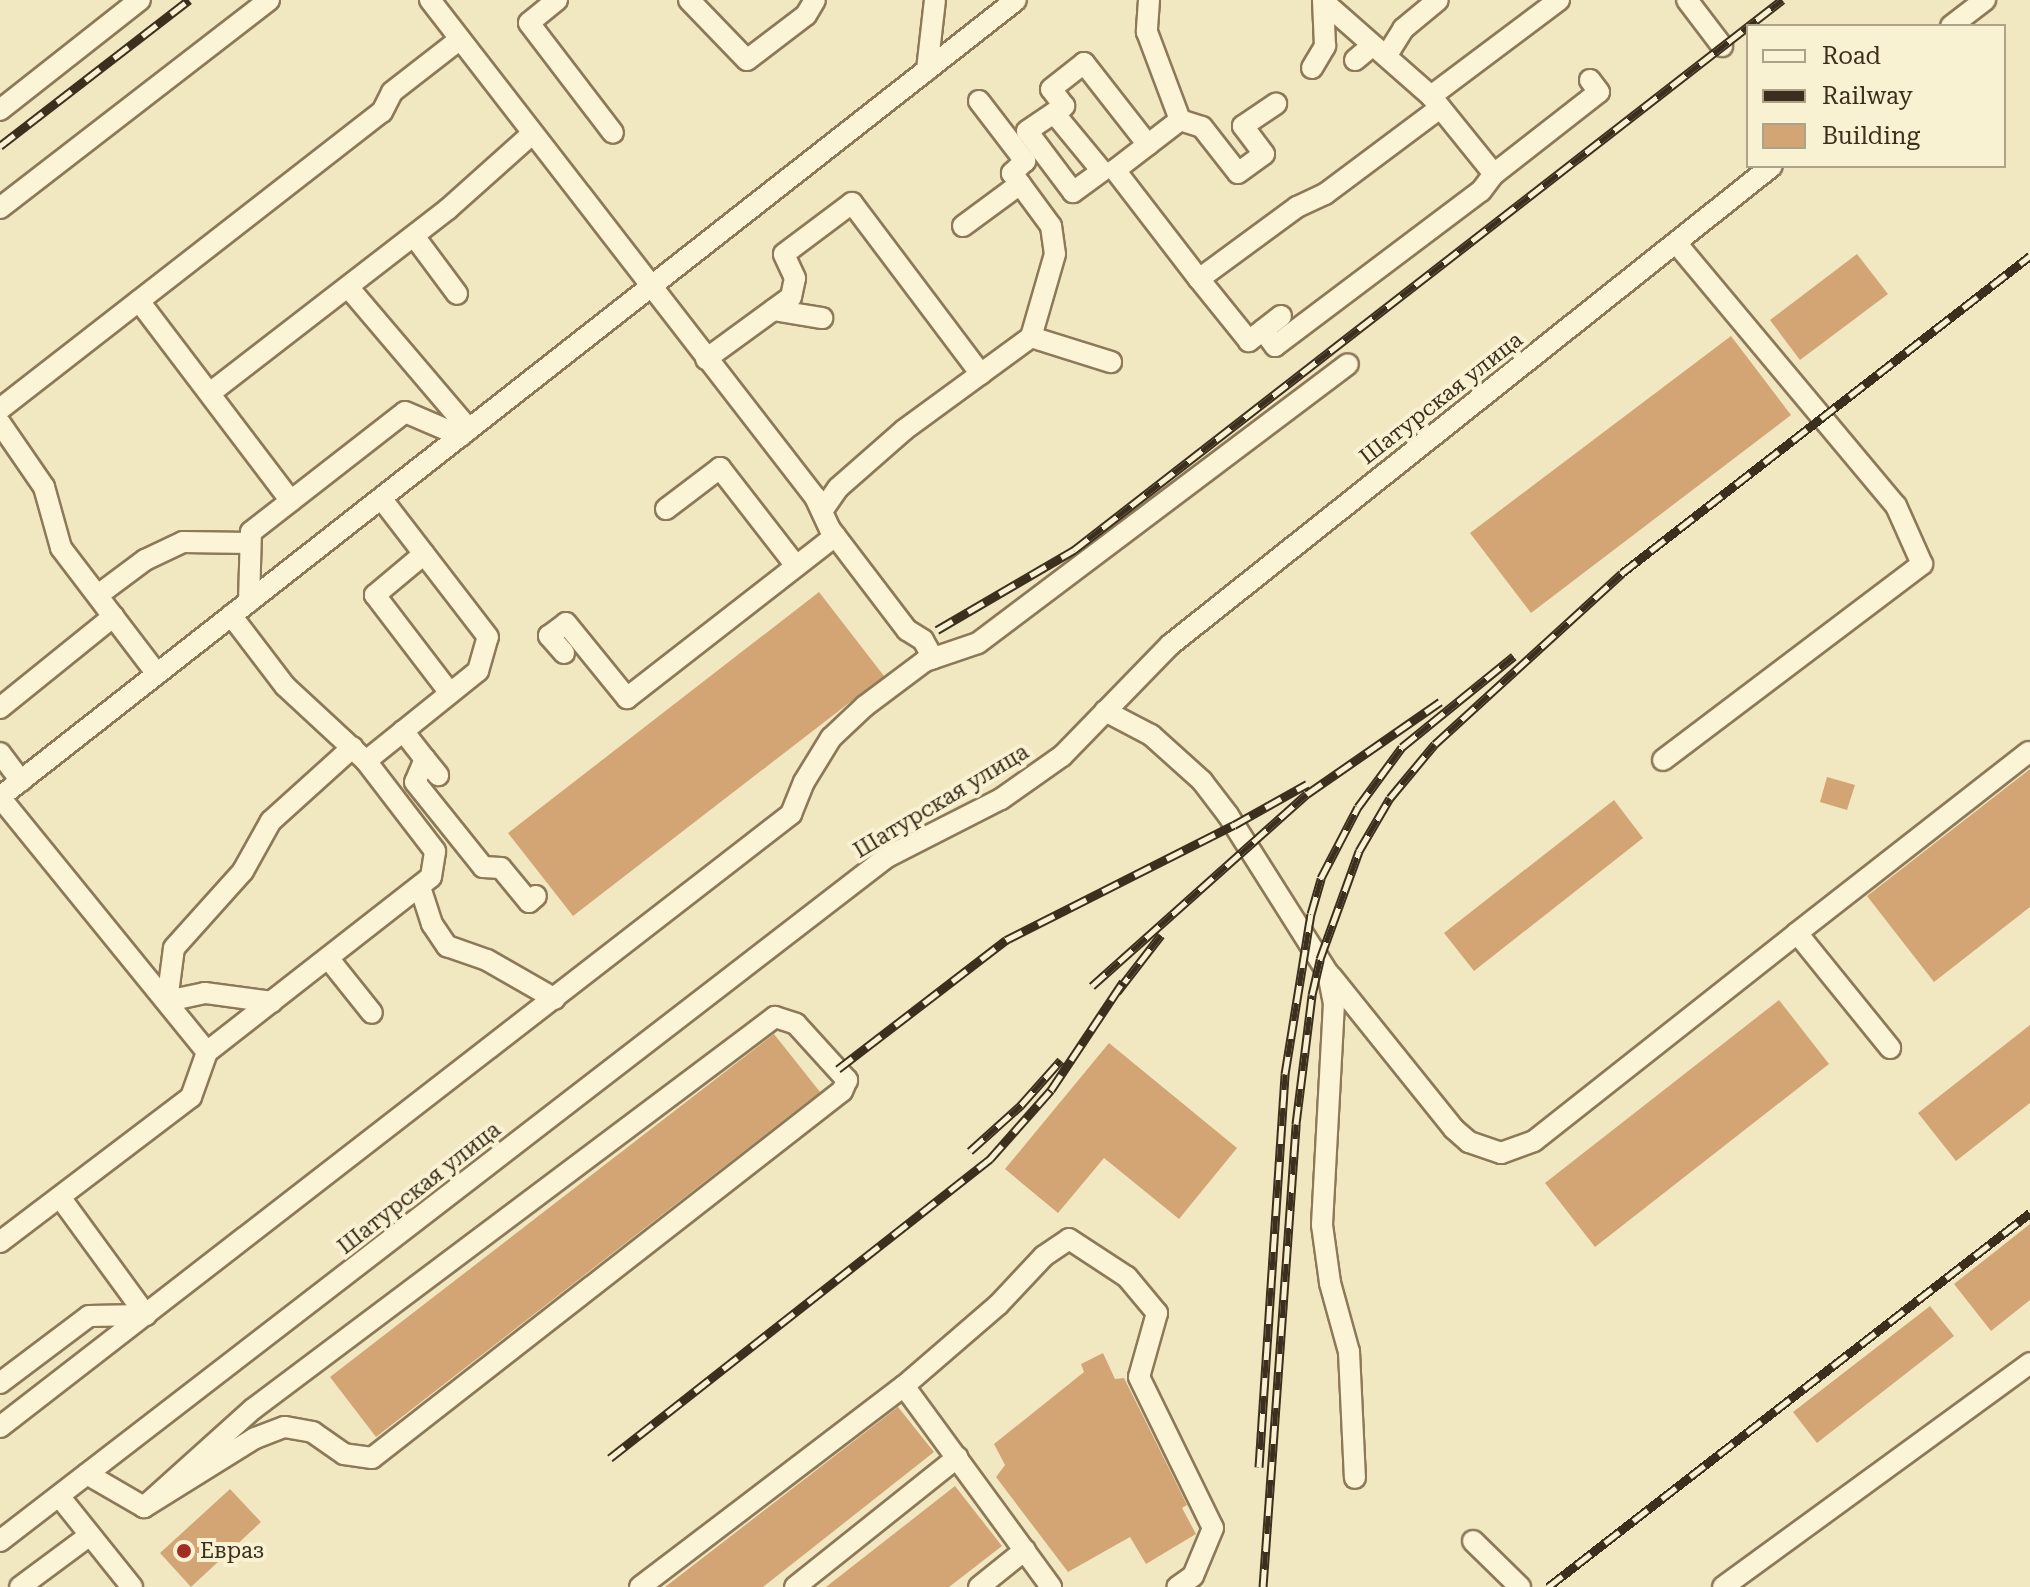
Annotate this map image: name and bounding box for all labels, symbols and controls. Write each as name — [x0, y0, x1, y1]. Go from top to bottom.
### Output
legend — [1746, 24, 2006, 168]
text: Road — [1822, 42, 1881, 70]
text: Railway — [1822, 82, 1913, 110]
text: Building — [1822, 122, 1920, 150]
street label: Шатурская улица — [1354, 326, 1528, 470]
street label: Шатурская улица — [849, 738, 1033, 864]
street label: Шатурская улица — [332, 1116, 506, 1260]
place label: Евраз — [200, 1538, 264, 1564]
marker: Евраз — [175, 1542, 193, 1560]

